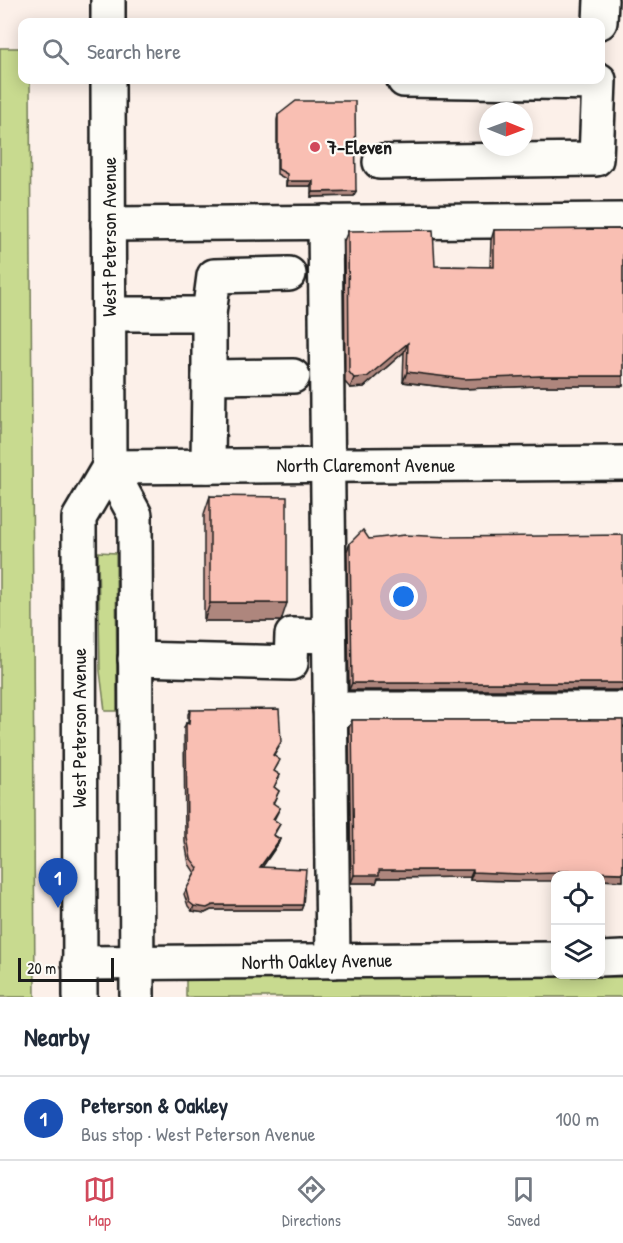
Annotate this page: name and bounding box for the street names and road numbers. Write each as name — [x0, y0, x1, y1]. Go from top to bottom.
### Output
street label: West Peterson Avenue — [95, 157, 122, 317]
street label: North Claremont Avenue — [277, 451, 456, 478]
street label: West Peterson Avenue — [65, 648, 92, 808]
street label: North Oakley Avenue — [241, 946, 393, 975]

